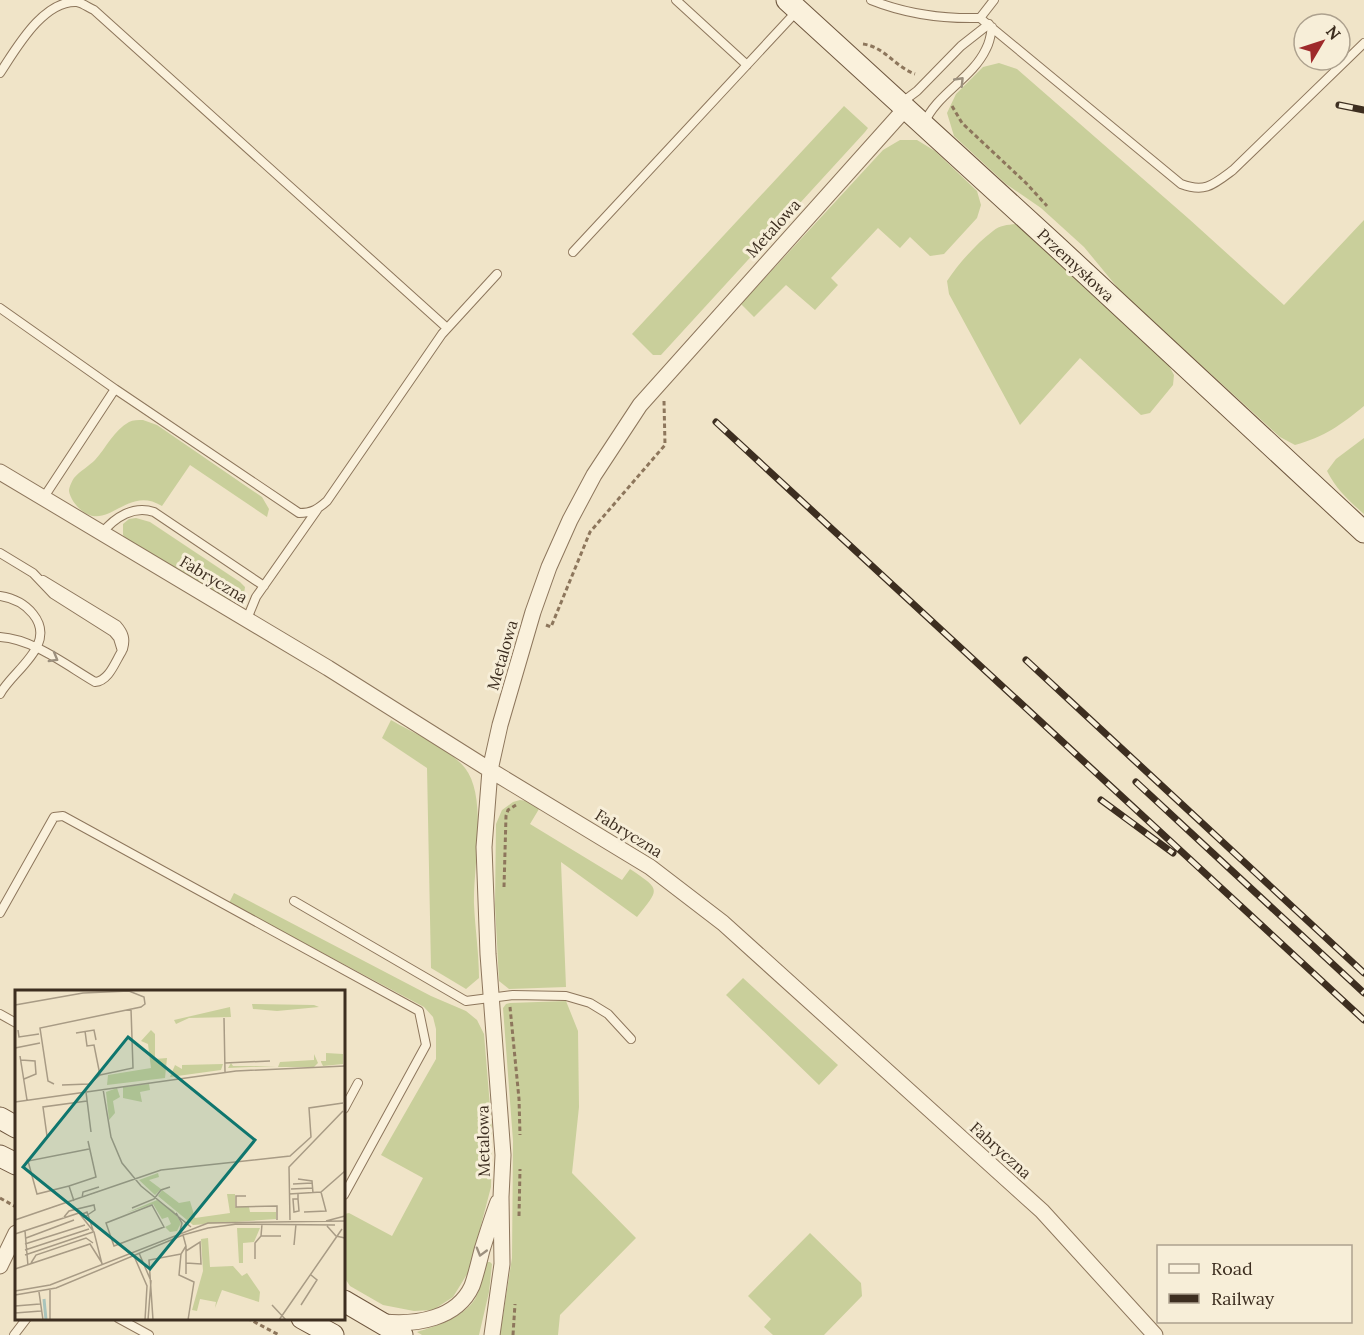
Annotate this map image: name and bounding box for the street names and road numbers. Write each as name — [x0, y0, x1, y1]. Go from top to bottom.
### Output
street label: Metalowa — [741, 195, 805, 261]
street label: Przemysłowa — [1033, 224, 1119, 306]
street label: Fabryczna — [176, 551, 252, 607]
street label: Metalowa — [482, 618, 522, 692]
street label: Fabryczna — [592, 804, 666, 862]
street label: Metalowa — [472, 1105, 494, 1177]
street label: Fabryczna — [966, 1117, 1036, 1183]

